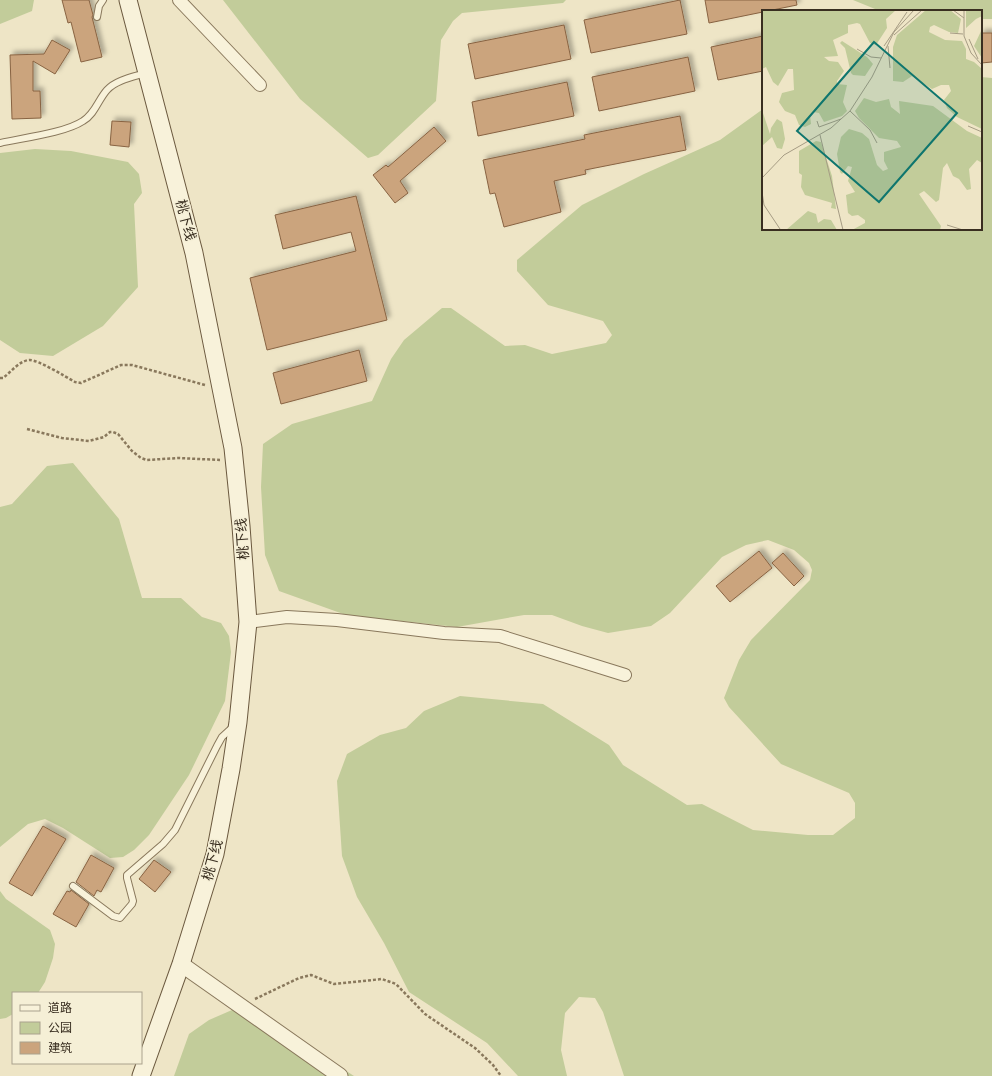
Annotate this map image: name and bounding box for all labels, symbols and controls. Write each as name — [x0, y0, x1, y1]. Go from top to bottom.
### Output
inset map — [762, 10, 982, 230]
street label: 桃下线 — [172, 197, 200, 243]
street label: 桃下线 — [232, 517, 252, 561]
street label: 桃下线 — [198, 837, 226, 883]
legend — [12, 992, 142, 1064]
text: 道路 — [48, 1000, 72, 1015]
text: 公园 — [48, 1020, 72, 1035]
text: 建筑 — [48, 1040, 72, 1055]

